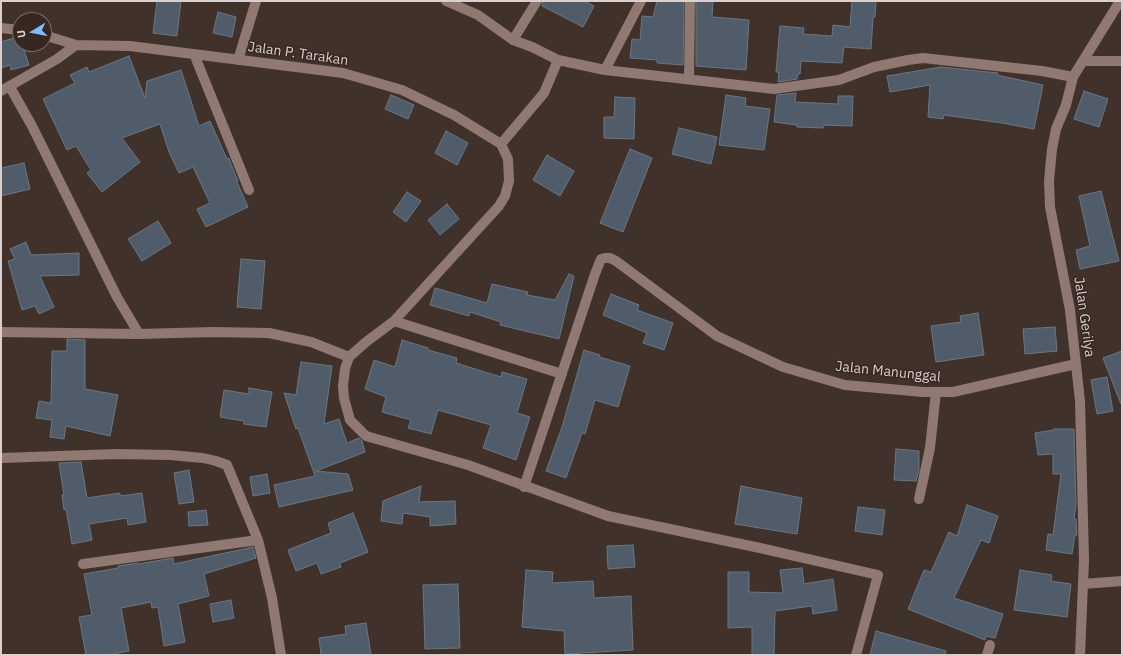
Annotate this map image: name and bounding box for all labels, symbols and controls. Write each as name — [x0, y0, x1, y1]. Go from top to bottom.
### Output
north arrow — [12, 12, 52, 52]
text: U — [14, 29, 29, 39]
street label: Jalan P. Tarakan — [247, 39, 349, 69]
street label: Jalan Gerilya — [1070, 276, 1098, 358]
street label: Jalan Manunggal — [834, 358, 942, 386]

